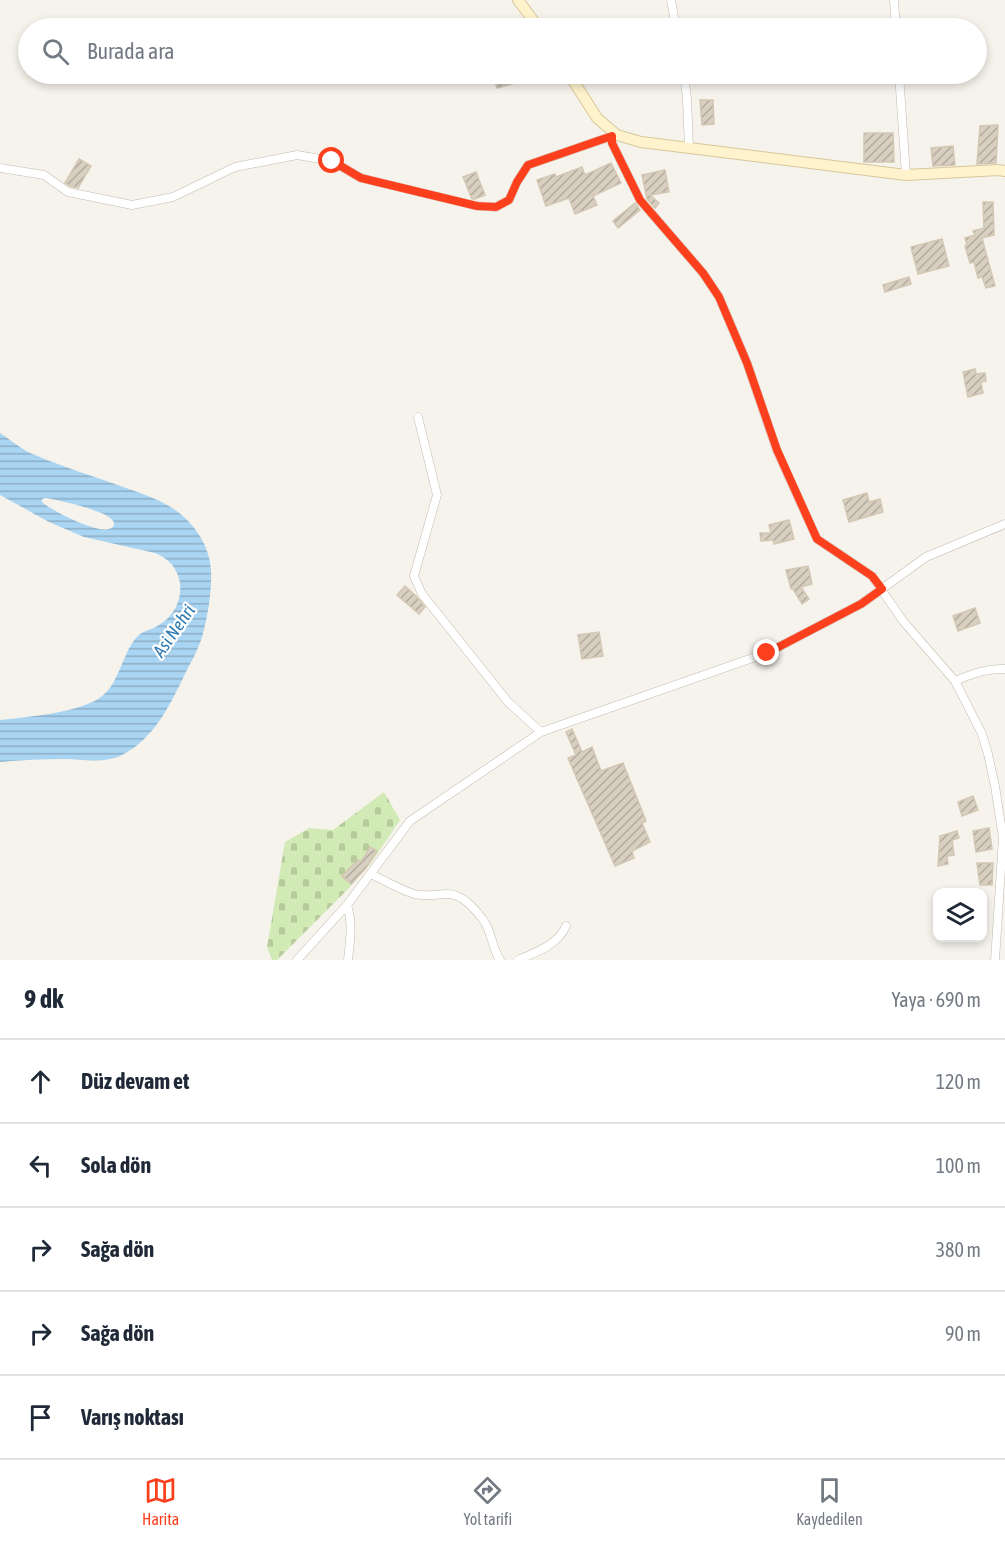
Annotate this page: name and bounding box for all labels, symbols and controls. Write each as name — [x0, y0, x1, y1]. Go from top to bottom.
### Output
search box — [18, 18, 987, 84]
icon: search — [39, 35, 72, 68]
text: Burada ara — [87, 38, 175, 64]
route start — [318, 147, 344, 173]
water label: Asi Nehri — [148, 601, 199, 662]
route end — [753, 639, 779, 665]
map controls — [933, 888, 987, 942]
button: layers — [933, 888, 987, 942]
text: 9 dk — [24, 984, 64, 1014]
text: Yaya · 690 m — [892, 988, 981, 1011]
icon: ahead — [24, 1065, 57, 1098]
text: Düz devam et — [81, 1068, 189, 1094]
text: 120 m — [936, 1070, 981, 1093]
icon: left — [24, 1149, 57, 1182]
text: Sola dön — [81, 1152, 151, 1178]
text: 100 m — [936, 1154, 981, 1177]
icon: right — [24, 1233, 57, 1266]
text: Sağa dön — [81, 1236, 154, 1262]
text: 380 m — [936, 1238, 981, 1261]
icon: right — [24, 1317, 57, 1350]
text: Sağa dön — [81, 1320, 154, 1346]
text: 90 m — [945, 1322, 981, 1345]
icon: arrive — [24, 1401, 57, 1434]
text: Varış noktası — [81, 1404, 184, 1430]
tab: Harita — [142, 1474, 179, 1528]
tab: Yol tarifi — [463, 1474, 512, 1528]
tab: Kaydedilen — [796, 1474, 863, 1528]

